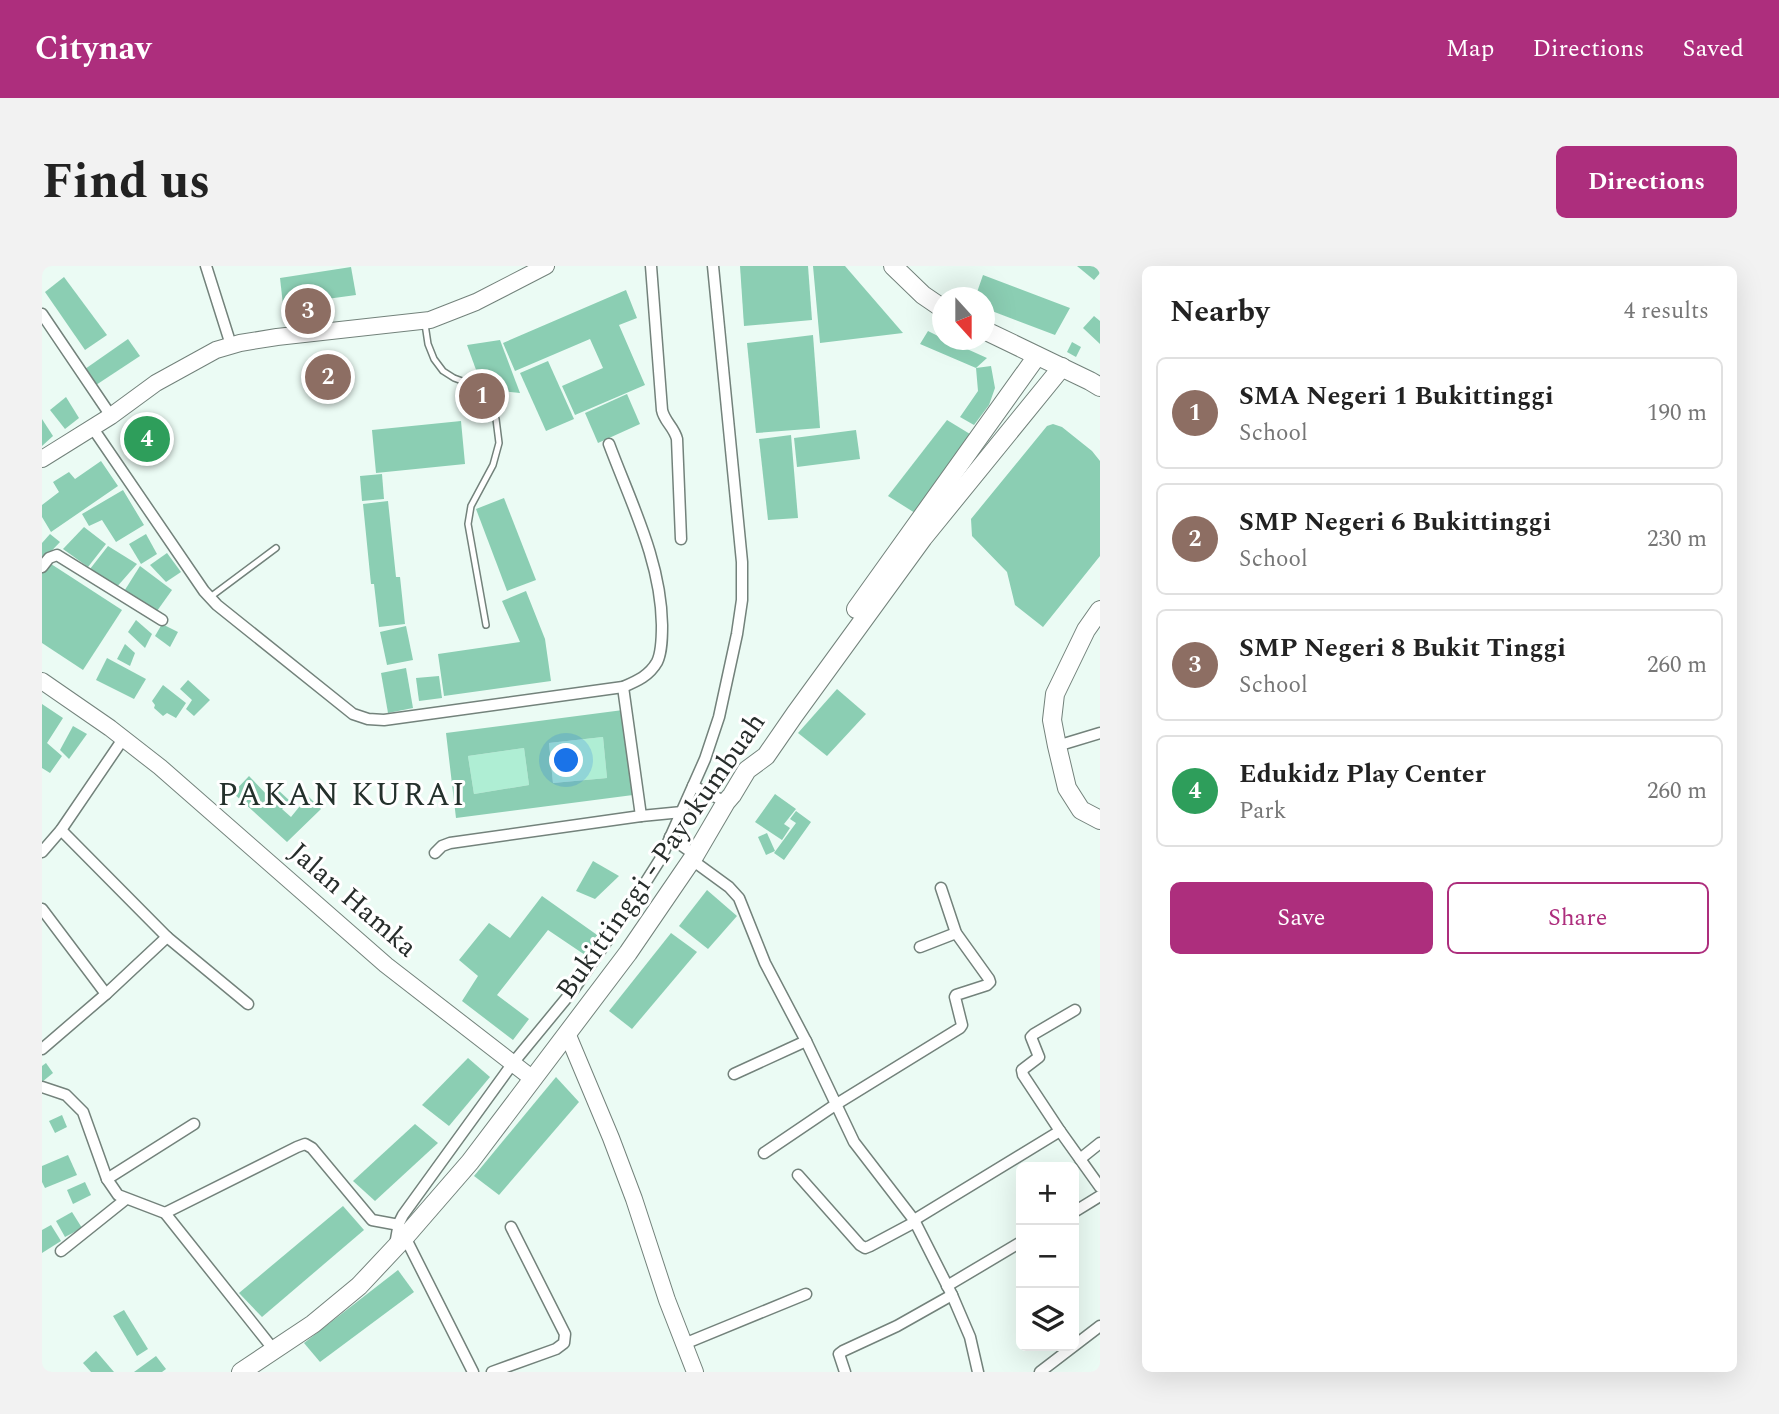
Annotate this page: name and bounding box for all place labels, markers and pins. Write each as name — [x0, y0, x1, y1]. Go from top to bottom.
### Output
pin: 3 — [285, 285, 331, 337]
pin: 2 — [305, 351, 351, 403]
pin: 1 — [459, 370, 505, 422]
pin: 4 — [124, 413, 170, 465]

